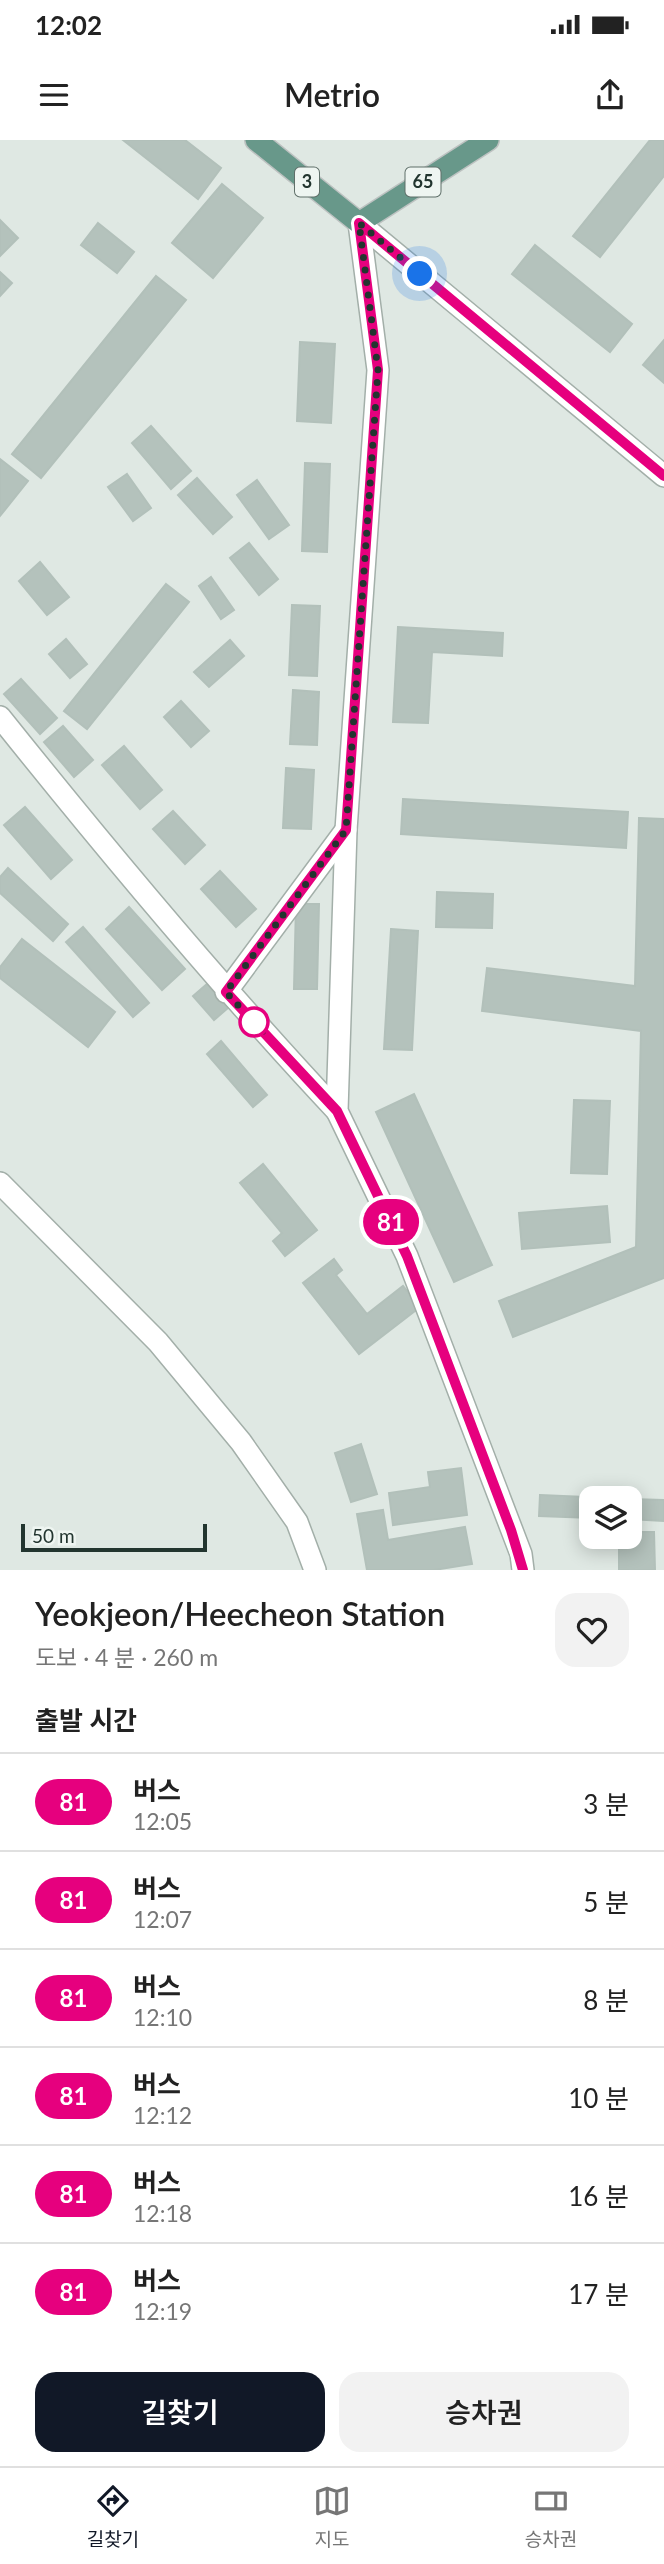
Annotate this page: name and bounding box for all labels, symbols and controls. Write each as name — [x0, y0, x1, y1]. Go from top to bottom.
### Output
text: 12:02 — [35, 9, 102, 41]
text: Metrio — [284, 75, 380, 114]
icon: menu — [35, 76, 73, 114]
icon: share — [591, 76, 629, 114]
road number: 3 — [295, 168, 319, 196]
road number: 65 — [406, 168, 440, 196]
your location — [402, 256, 437, 291]
unlabelled marker — [239, 1007, 269, 1037]
line badge: 81 — [360, 1199, 422, 1245]
text: 81 — [377, 1207, 405, 1236]
map controls — [579, 1486, 642, 1549]
button: layers — [579, 1486, 642, 1549]
scale bar — [21, 1521, 206, 1553]
text: 50 m — [32, 1524, 75, 1547]
text: Yeokjeon/Heecheon Station — [35, 1593, 445, 1633]
button: heart — [555, 1593, 629, 1667]
text: 도보 · 4 분 · 260 m — [35, 1643, 218, 1671]
text: 출발 시간 — [35, 1704, 137, 1736]
text: 버스 — [133, 1774, 181, 1806]
text: 81 — [60, 1787, 87, 1816]
text: 3 분 — [583, 1788, 629, 1820]
text: 12:05 — [133, 1807, 192, 1835]
text: 버스 — [133, 1872, 181, 1904]
text: 81 — [60, 1885, 87, 1914]
text: 5 분 — [583, 1886, 629, 1918]
text: 12:07 — [133, 1905, 192, 1933]
text: 버스 — [133, 1970, 181, 2002]
text: 81 — [60, 1983, 87, 2012]
text: 8 분 — [583, 1984, 629, 2016]
text: 12:10 — [133, 2003, 192, 2031]
text: 버스 — [133, 2068, 181, 2100]
text: 81 — [60, 2081, 87, 2110]
text: 10 분 — [568, 2082, 629, 2114]
text: 12:12 — [133, 2101, 192, 2129]
text: 버스 — [133, 2166, 181, 2198]
text: 81 — [60, 2179, 87, 2208]
text: 16 분 — [568, 2180, 629, 2212]
text: 12:18 — [133, 2199, 192, 2227]
text: 버스 — [133, 2264, 181, 2296]
text: 81 — [60, 2277, 87, 2306]
text: 17 분 — [568, 2278, 629, 2310]
text: 12:19 — [133, 2297, 192, 2325]
button: 길찾기 — [35, 2372, 325, 2452]
button: 승차권 — [339, 2372, 629, 2452]
tab: 길찾기 — [87, 2482, 139, 2551]
tab: 지도 — [313, 2482, 351, 2551]
tab: 승차권 — [525, 2482, 577, 2551]

